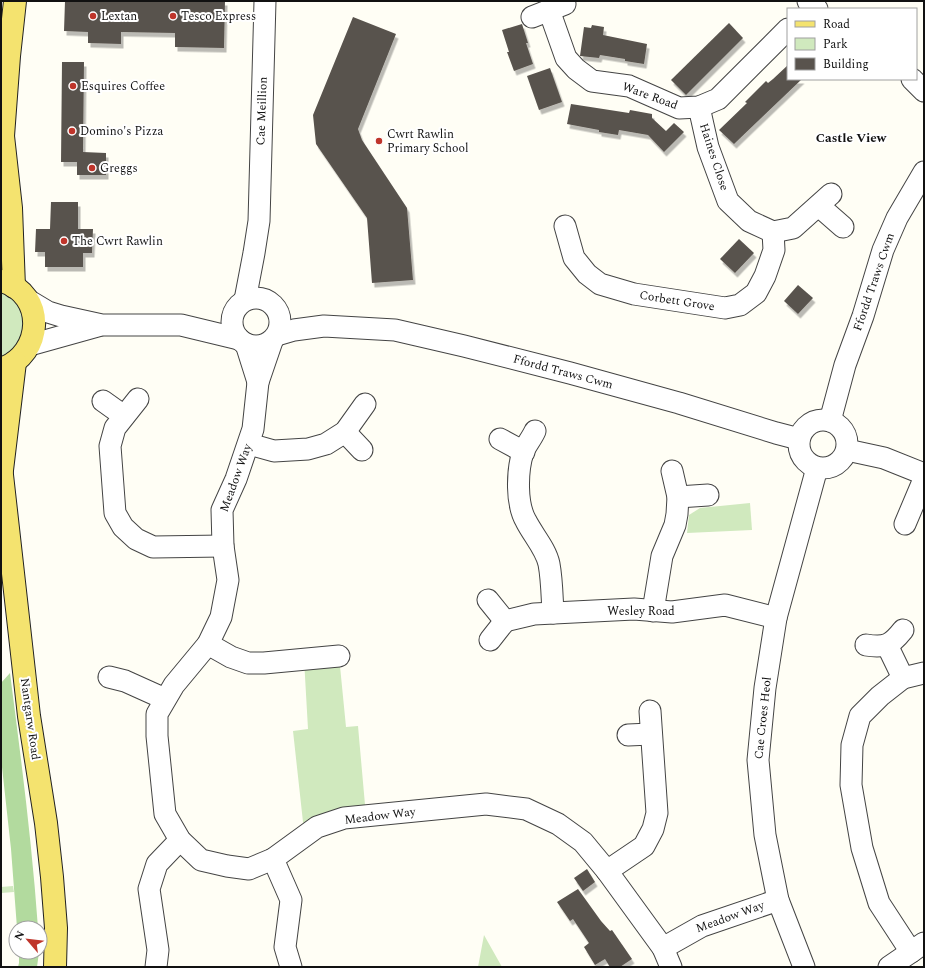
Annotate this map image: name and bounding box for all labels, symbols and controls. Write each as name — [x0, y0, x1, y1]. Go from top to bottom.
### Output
place label: Lextan — [101, 7, 137, 26]
place label: Tesco Express — [181, 7, 256, 26]
legend — [787, 8, 917, 80]
marker: Lextan — [88, 11, 98, 21]
marker: Tesco Express — [168, 11, 178, 21]
text: Road — [823, 15, 850, 34]
text: Park — [823, 35, 848, 54]
text: Building — [823, 55, 869, 74]
street label: Cae Meillion — [251, 76, 273, 146]
place label: Esquires Coffee — [81, 77, 165, 96]
street label: Ware Road — [619, 77, 681, 115]
marker: Esquires Coffee — [68, 81, 78, 91]
street label: Haines Close — [694, 121, 734, 193]
place label: Domino's Pizza — [80, 122, 163, 141]
place label: Cwrt Rawlin Primary School — [387, 125, 469, 158]
marker: Domino's Pizza — [67, 126, 77, 136]
district label: Castle View — [816, 128, 887, 148]
marker: Cwrt Rawlin Primary School — [374, 136, 384, 146]
place label: Greggs — [100, 159, 138, 178]
marker: Greggs — [87, 163, 97, 173]
street label: Ffordd Traws Cwm — [848, 230, 900, 334]
place label: The Cwrt Rawlin — [72, 232, 163, 251]
marker: The Cwrt Rawlin — [59, 236, 69, 246]
street label: Corbett Grove — [638, 286, 716, 316]
street label: Ffordd Traws Cwm — [511, 350, 615, 394]
street label: Meadow Way — [215, 440, 258, 515]
street label: Wesley Road — [607, 602, 675, 621]
street label: Cae Croes Heol — [749, 676, 777, 760]
street label: Nantgarw Road — [15, 677, 45, 762]
street label: Meadow Way — [343, 802, 418, 830]
street label: Meadow Way — [693, 895, 768, 938]
north arrow — [8, 920, 48, 960]
text: N — [10, 928, 29, 943]

